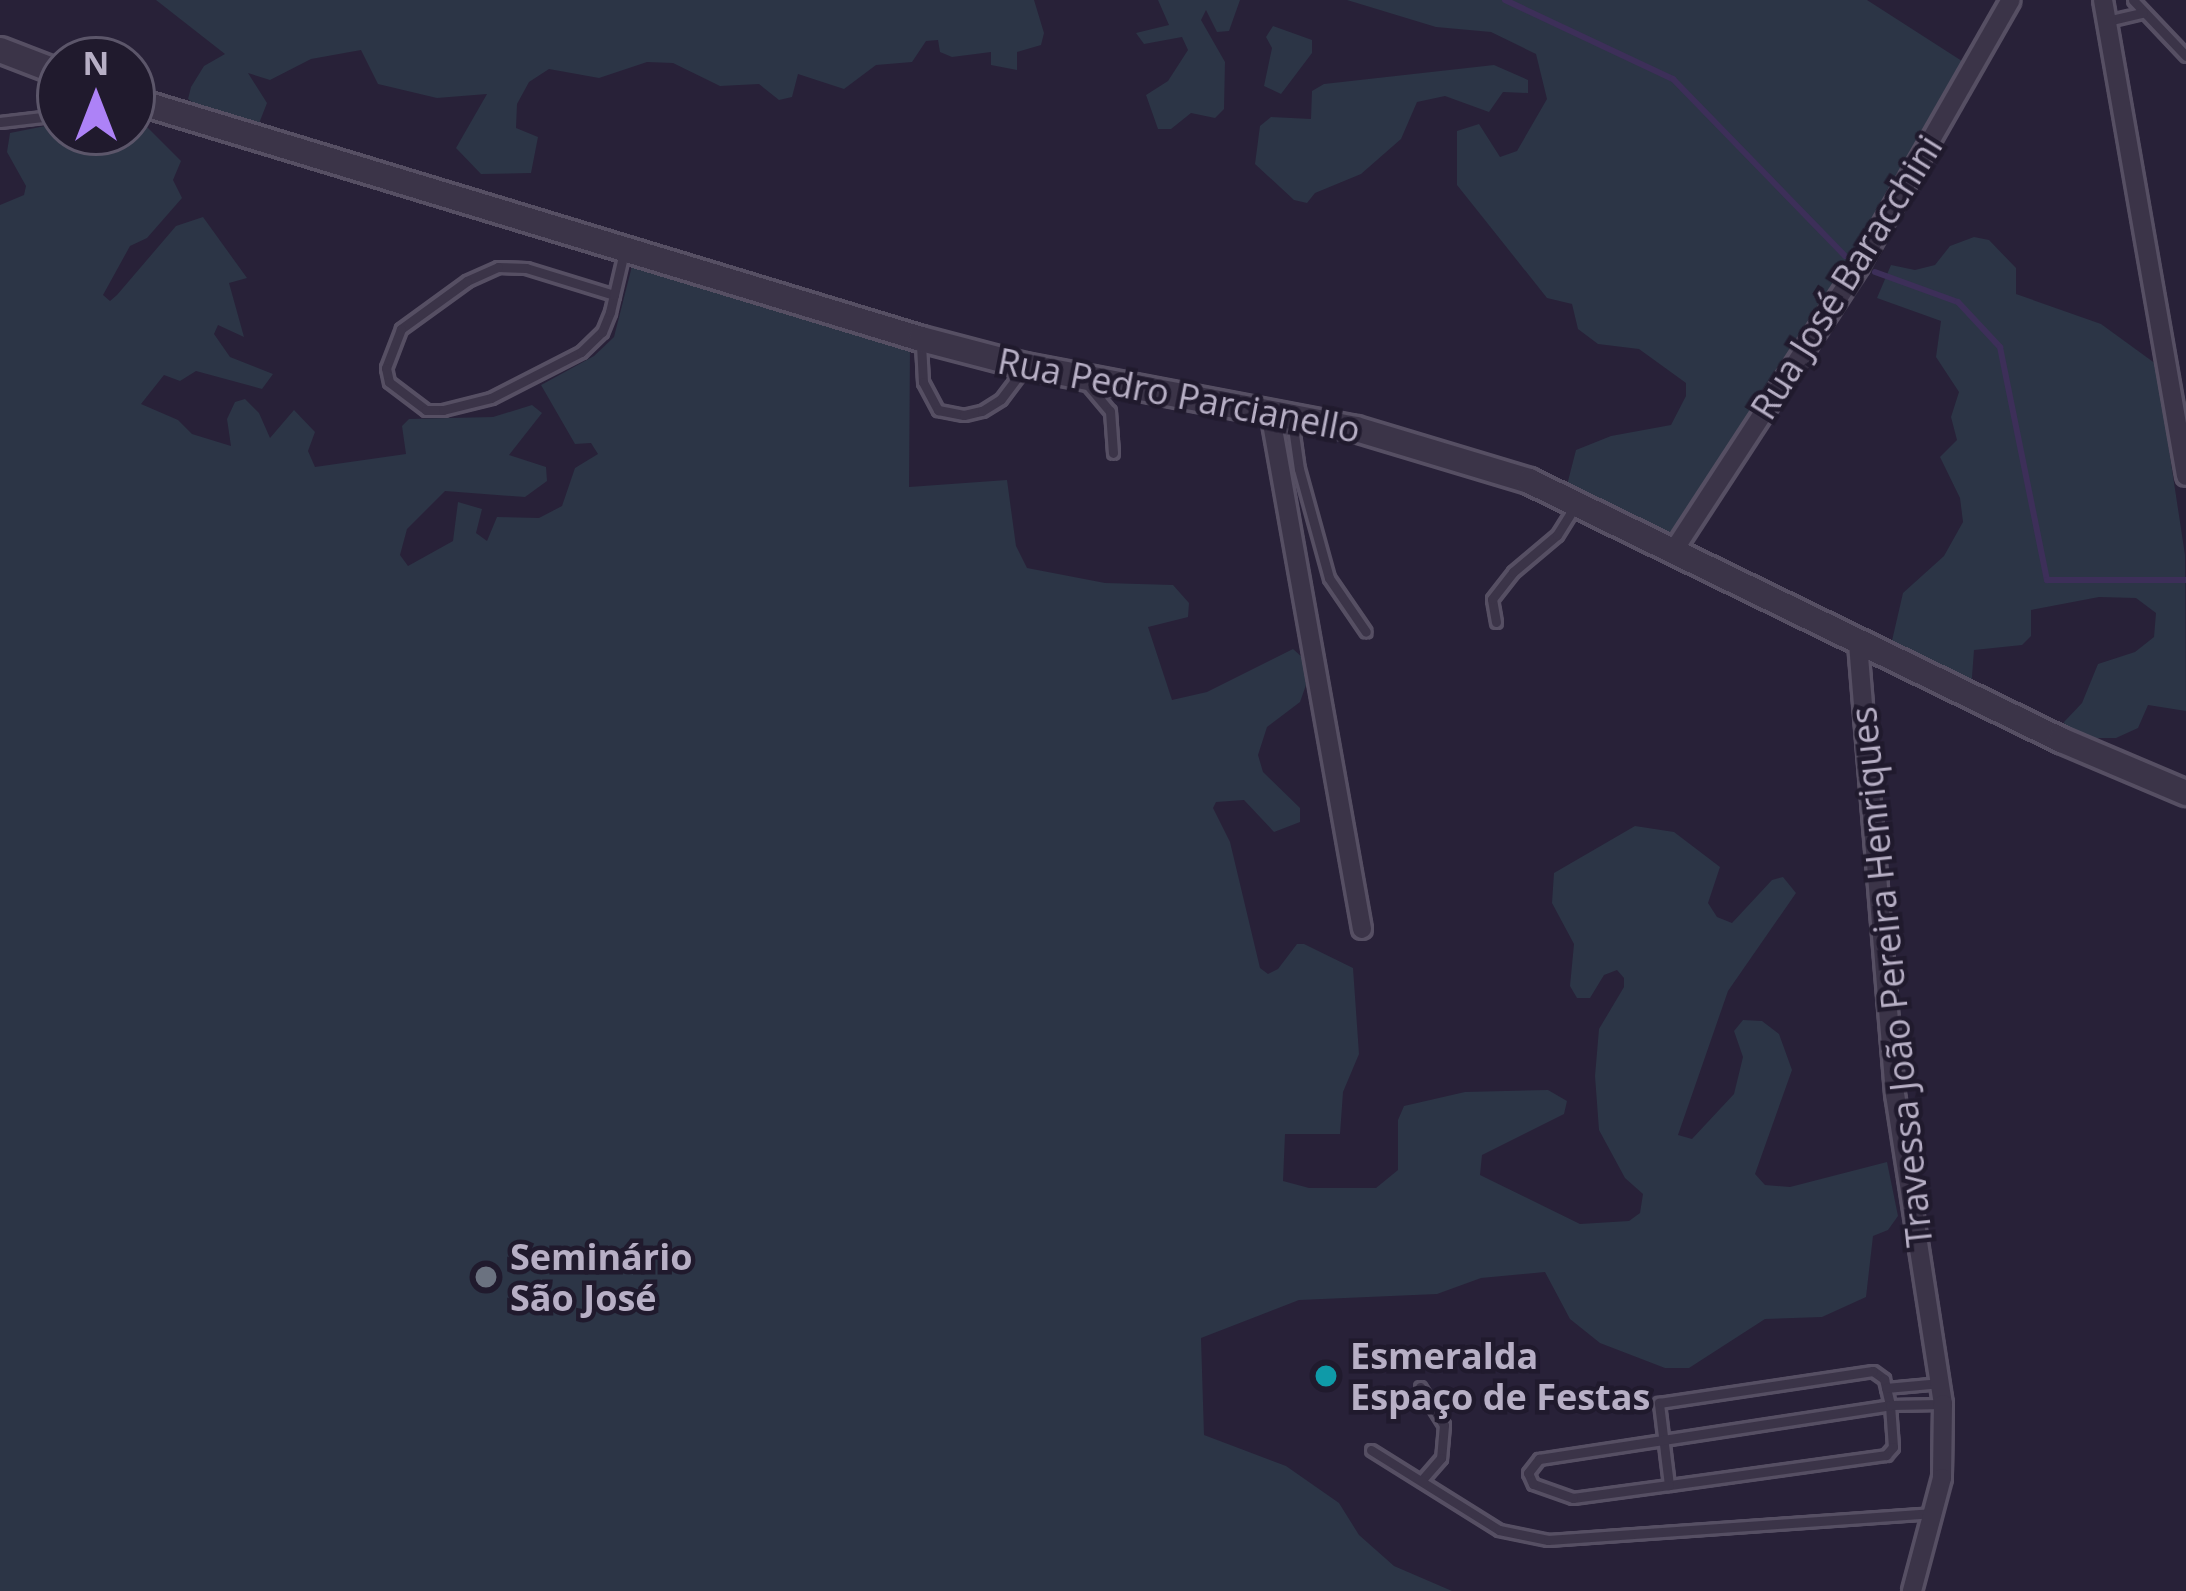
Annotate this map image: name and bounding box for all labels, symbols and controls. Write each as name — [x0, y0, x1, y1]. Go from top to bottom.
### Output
north arrow — [36, 36, 156, 156]
text: N — [83, 40, 109, 85]
street label: Rua José Baracchini — [1741, 127, 1951, 427]
street label: Rua Pedro Parcianello — [994, 339, 1364, 451]
street label: Travessa João Pereira Henriques — [1841, 705, 1941, 1249]
place label: Seminário São José — [510, 1234, 692, 1319]
marker: Seminário São José — [473, 1264, 499, 1290]
place label: Esmeralda Espaço de Festas — [1350, 1333, 1650, 1418]
marker: Esmeralda Espaço de Festas — [1313, 1363, 1339, 1389]

